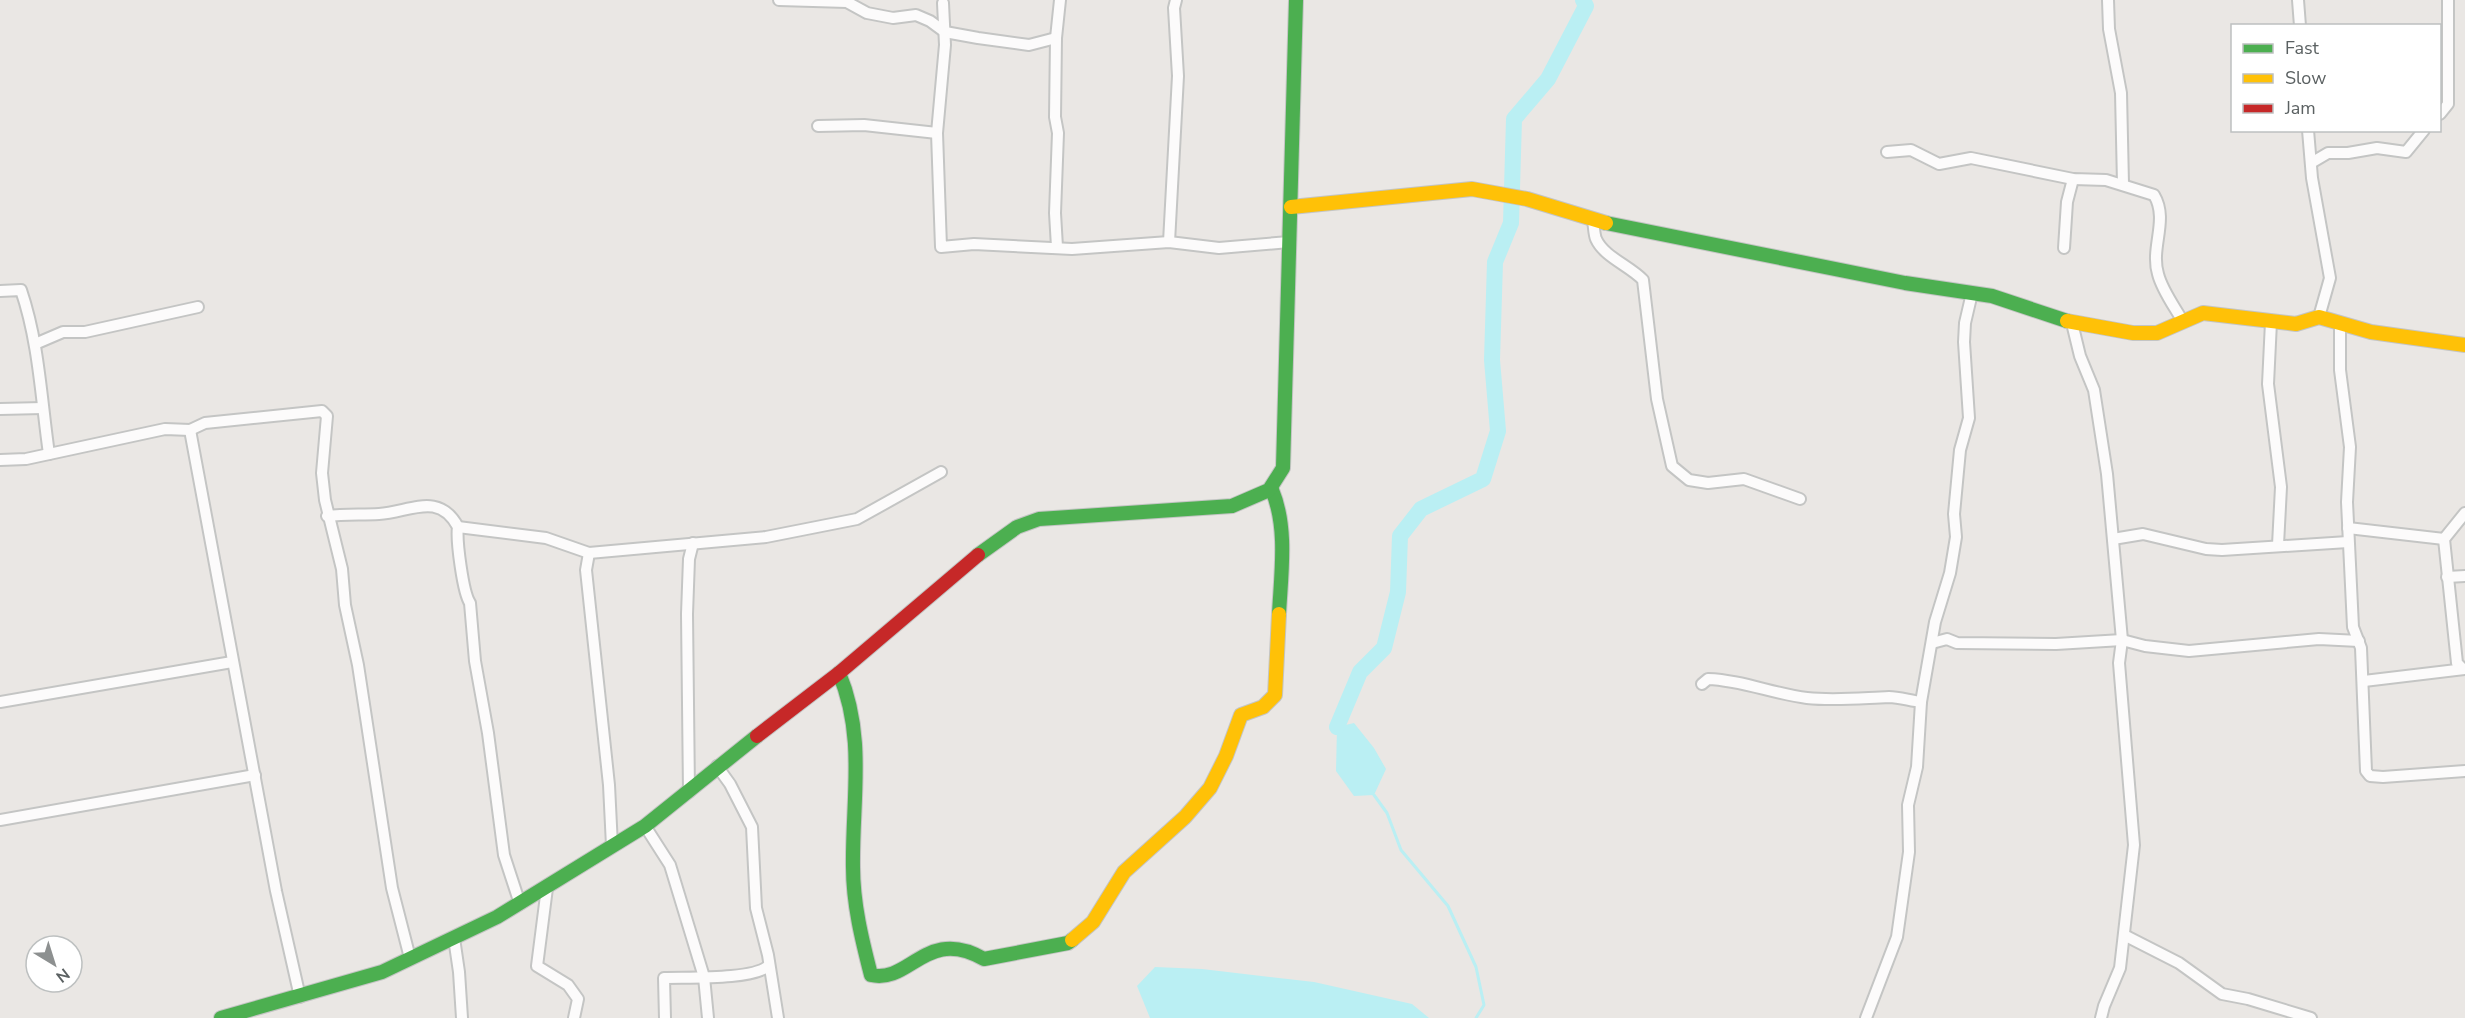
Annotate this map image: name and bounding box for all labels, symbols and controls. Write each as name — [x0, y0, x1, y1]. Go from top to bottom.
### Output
legend — [2231, 24, 2441, 132]
text: Fast — [2285, 36, 2320, 60]
text: Slow — [2285, 66, 2326, 90]
text: Jam — [2284, 96, 2316, 120]
north arrow — [24, 934, 84, 994]
text: N — [51, 963, 74, 987]

